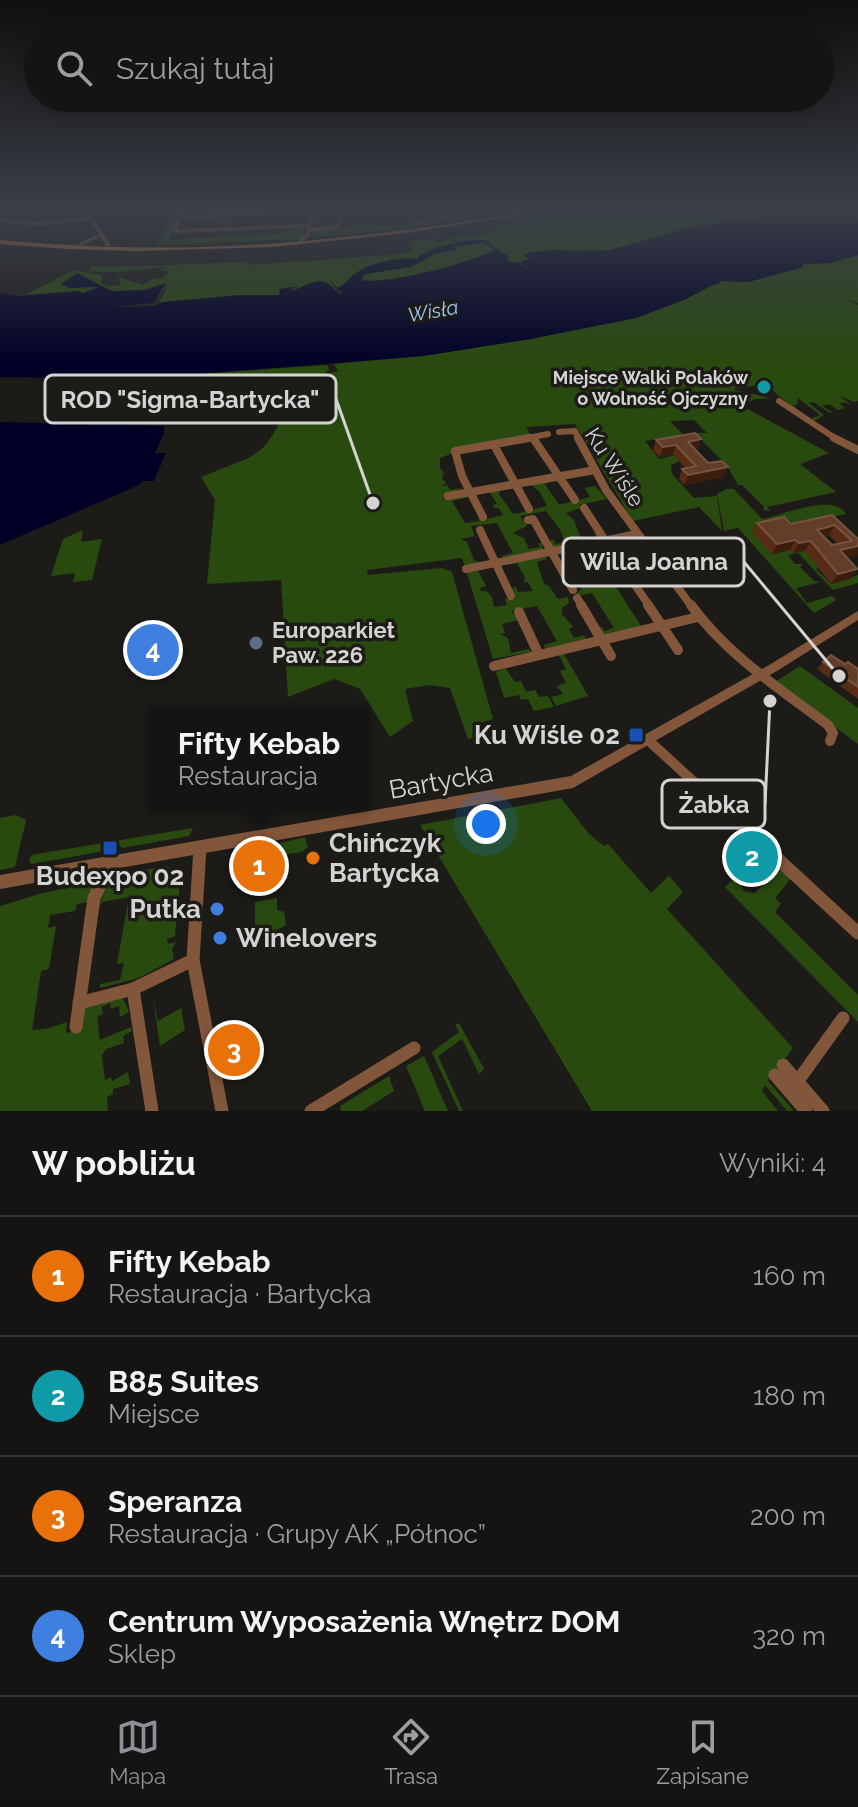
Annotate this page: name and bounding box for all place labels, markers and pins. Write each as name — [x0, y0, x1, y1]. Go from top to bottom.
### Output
place label: Miejsce Walki Polaków o Wolność Ojczyzny — [553, 367, 749, 409]
callout: ROD "Sigma-Bartycka" — [45, 375, 336, 423]
marker: Miejsce Walki Polaków o Wolność Ojczyzny — [755, 378, 773, 396]
callout: Willa Joanna — [563, 538, 744, 586]
place label: Europarkiet Paw. 226 — [272, 617, 395, 668]
pin: 4 — [127, 620, 179, 680]
marker: Europarkiet Paw. 226 — [247, 634, 265, 652]
place label: Ku Wiśle 02 — [474, 720, 620, 750]
marker: Ku Wiśle 02 — [627, 726, 645, 744]
callout: Żabka — [662, 780, 765, 828]
pin: 2 — [726, 827, 778, 887]
place label: Chińczyk Bartycka — [329, 828, 442, 888]
pin: 1 — [233, 836, 285, 896]
marker: Budexpo 02 — [101, 839, 119, 857]
marker: Chińczyk Bartycka — [304, 849, 322, 867]
place label: Budexpo 02 — [36, 861, 184, 891]
place label: Putka — [129, 894, 201, 924]
marker: Putka — [208, 900, 226, 918]
place label: Winelovers — [236, 923, 377, 953]
marker: Winelovers — [211, 929, 229, 947]
pin: 3 — [208, 1020, 260, 1080]

